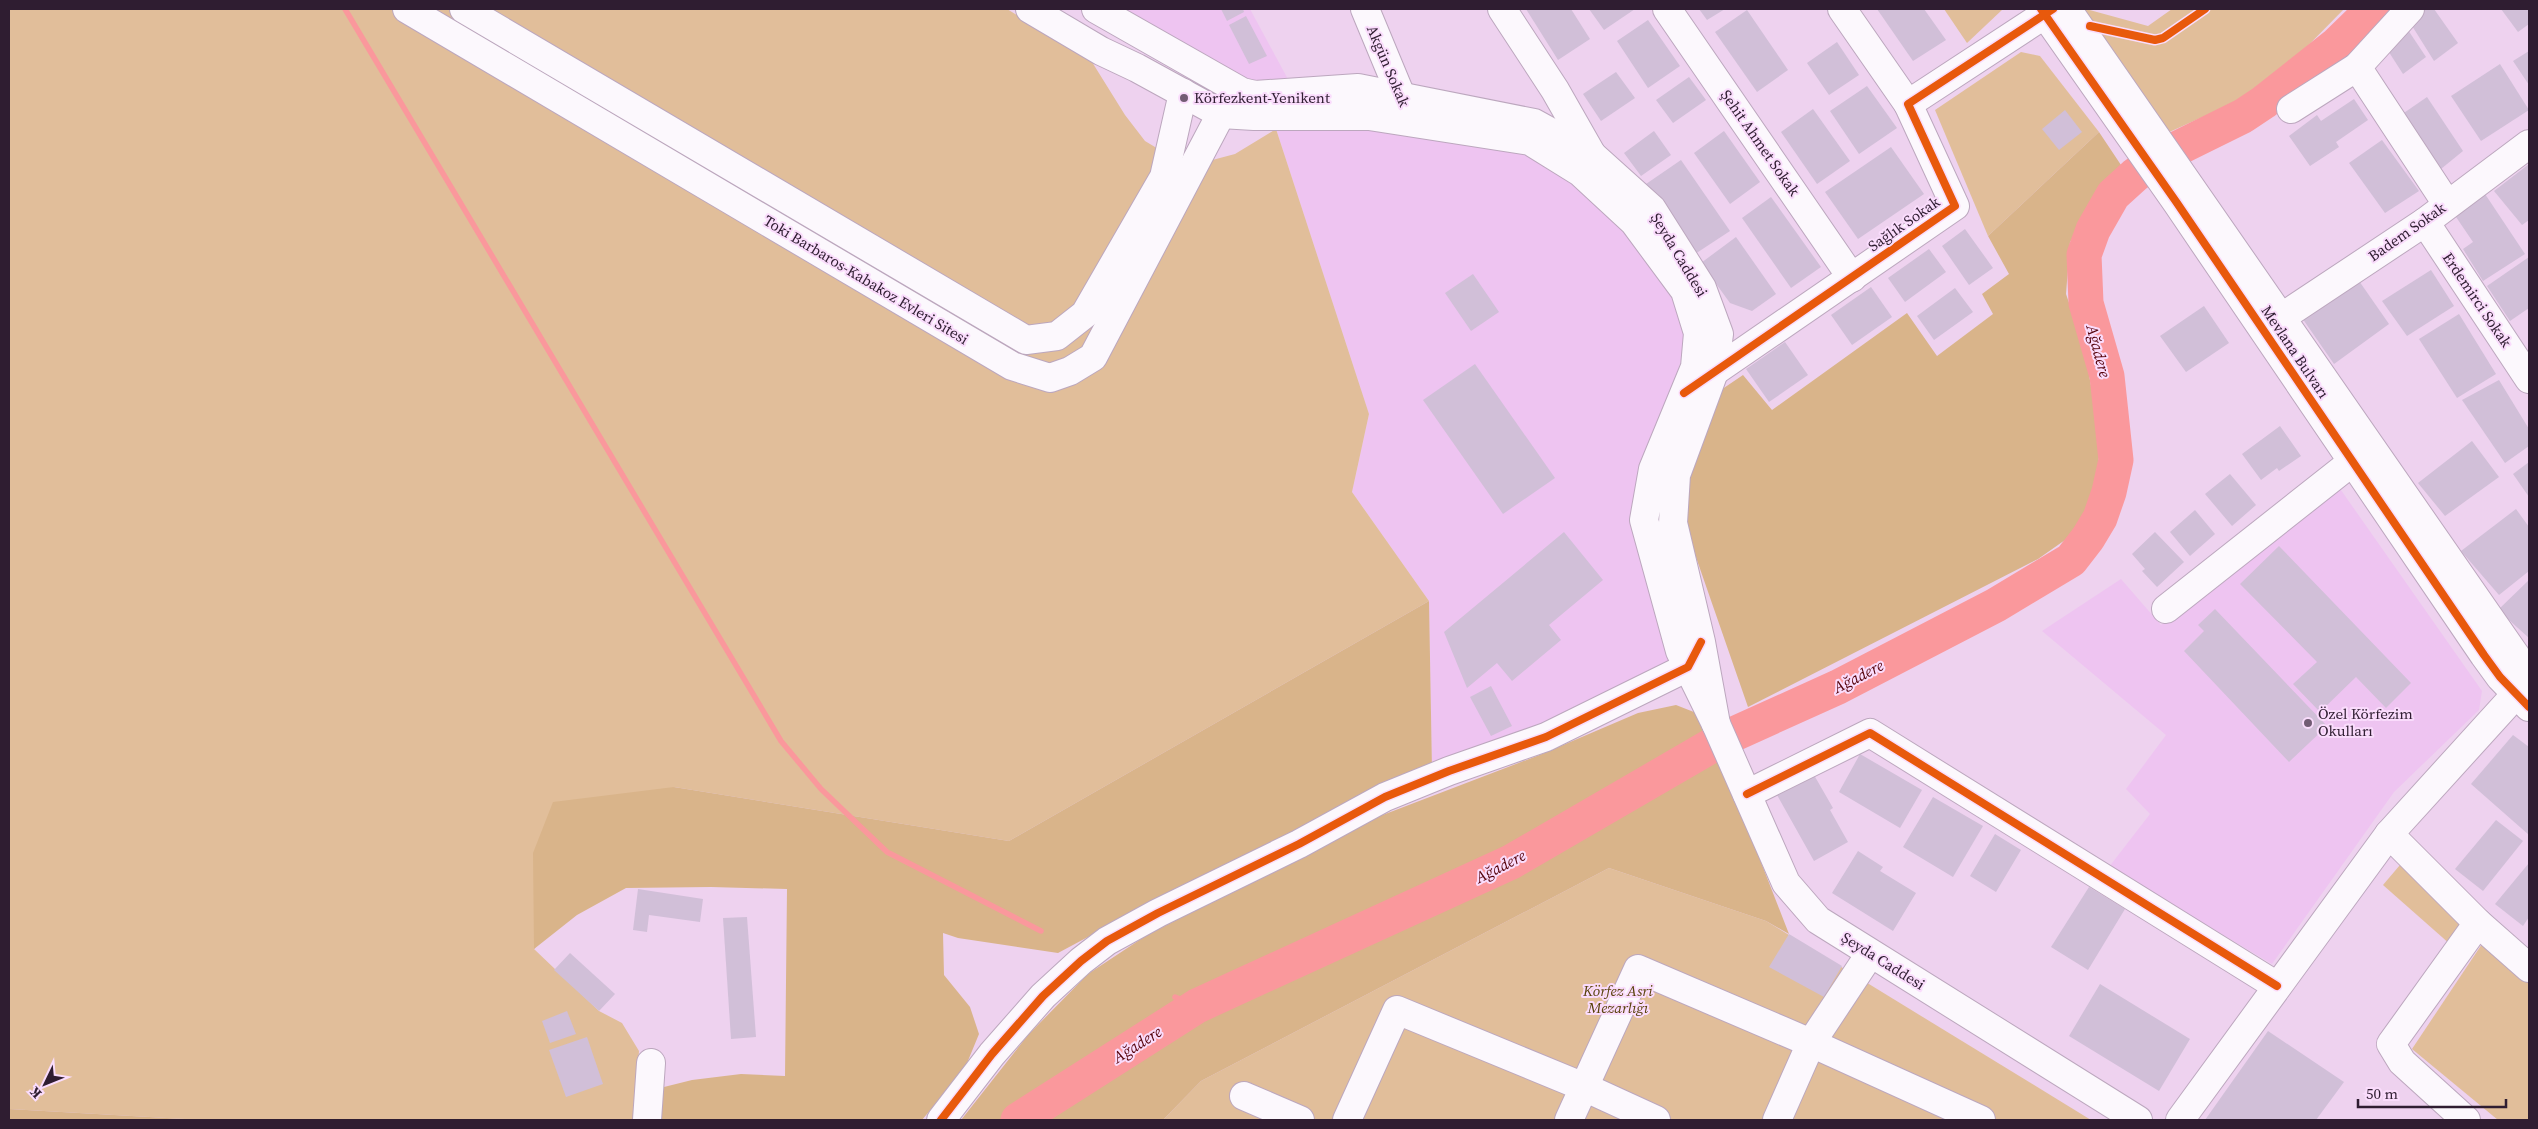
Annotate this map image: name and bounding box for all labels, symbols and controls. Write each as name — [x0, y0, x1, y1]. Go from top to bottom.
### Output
street label: Akgün Sokak — [1362, 22, 1415, 111]
street label: Şehit Ahmet Sokak — [1716, 85, 1805, 201]
place label: Körfezkent-Yenikent — [1194, 87, 1330, 108]
marker: Körfezkent-Yenikent — [1178, 92, 1190, 104]
street label: Sağlık Sokak — [1864, 191, 1944, 256]
street label: Badem Sokak — [2364, 197, 2450, 266]
street label: Şeyda Caddesi — [1646, 209, 1713, 301]
street label: Toki Barbaros-Kabakoz Evleri Sitesi — [760, 210, 973, 349]
street label: Erdemirci Sokak — [2438, 248, 2518, 352]
street label: Mevlana Bulvarı — [2257, 301, 2334, 402]
water label: Ağadere — [2081, 321, 2117, 380]
water label: Ağadere — [1828, 654, 1887, 699]
place label: Özel Körfezim Okulları — [2318, 703, 2413, 741]
marker: Özel Körfezim Okulları — [2302, 717, 2314, 729]
water label: Ağadere — [1470, 844, 1529, 889]
street label: Şeyda Caddesi — [1838, 927, 1929, 995]
park label: Körfez Asri Mezarlığı — [1582, 980, 1653, 1018]
water label: Ağadere — [1107, 1020, 1166, 1068]
north arrow — [20, 1059, 70, 1109]
scale bar — [2358, 1076, 2506, 1108]
text: K — [25, 1082, 46, 1103]
text: 50 m — [2366, 1083, 2398, 1104]

